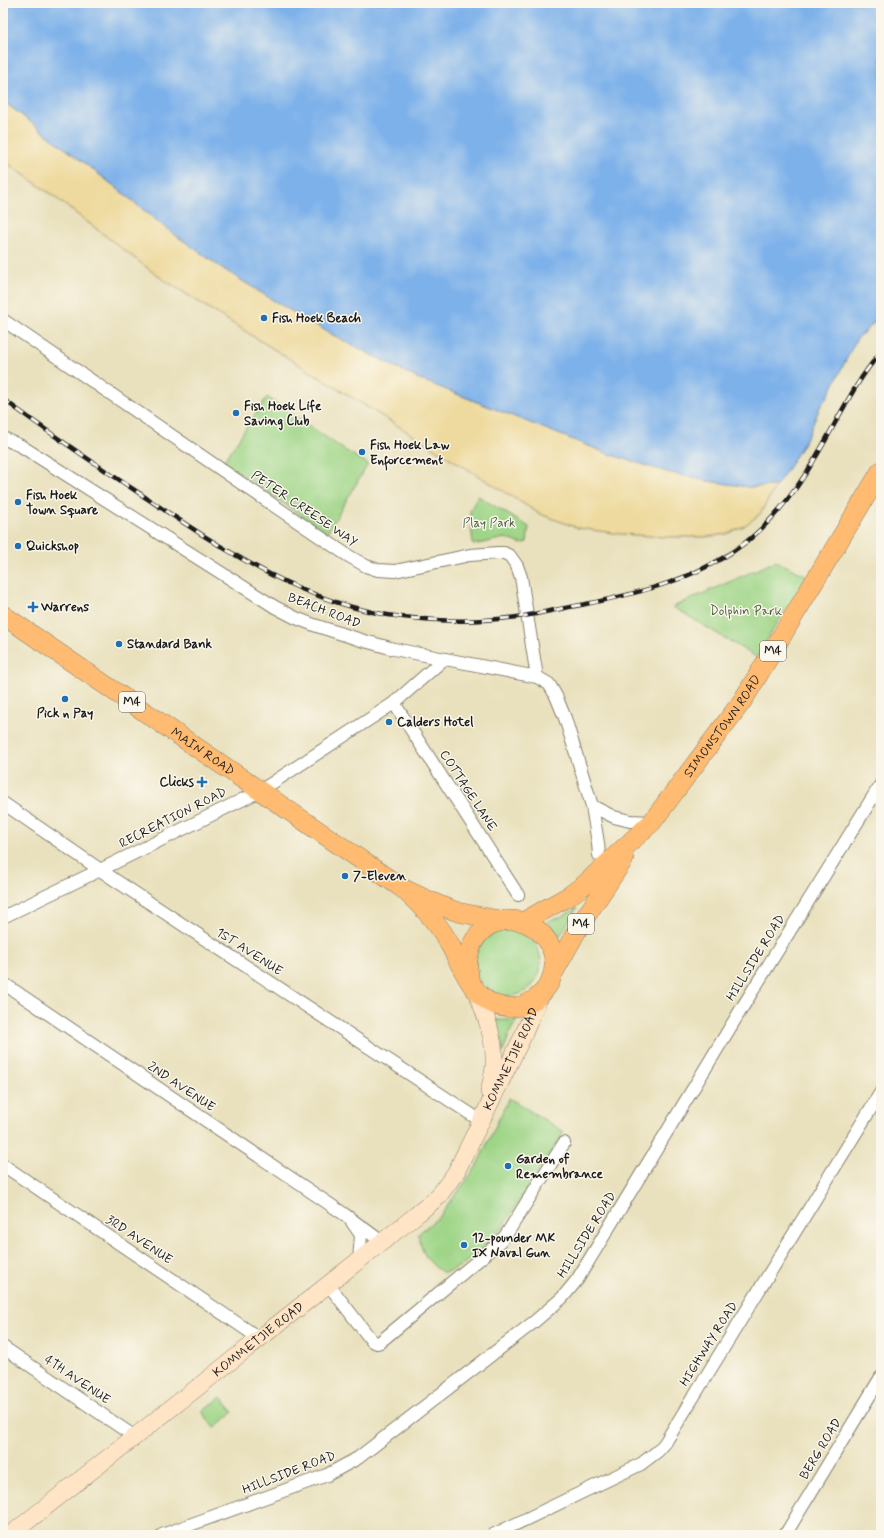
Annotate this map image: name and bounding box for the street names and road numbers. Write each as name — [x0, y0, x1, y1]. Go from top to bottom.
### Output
street label: PETER CREESE WAY — [248, 467, 360, 551]
street label: BEACH ROAD — [285, 589, 363, 633]
road number: M4 — [760, 641, 786, 661]
street label: SIMONSTOWN ROAD — [680, 672, 765, 781]
road number: M4 — [119, 692, 145, 712]
street label: MAIN ROAD — [167, 724, 238, 780]
street label: COTTAGE LANE — [435, 747, 501, 835]
street label: RECREATION ROAD — [116, 784, 230, 852]
street label: HILLSIDE ROAD — [723, 912, 789, 1004]
road number: M4 — [568, 914, 594, 934]
street label: 1ST AVENUE — [212, 924, 286, 980]
street label: KOMMETJIE ROAD — [479, 1005, 543, 1113]
street label: 2ND AVENUE — [144, 1058, 218, 1116]
street label: HILLSIDE ROAD — [554, 1189, 620, 1281]
street label: 3RD AVENUE — [103, 1212, 176, 1269]
street label: KOMMETJIE ROAD — [209, 1298, 308, 1381]
street label: HIGHWAY ROAD — [676, 1298, 742, 1390]
street label: 4TH AVENUE — [41, 1352, 114, 1409]
street label: BERG ROAD — [796, 1415, 846, 1483]
street label: HILLSIDE ROAD — [240, 1447, 338, 1499]

